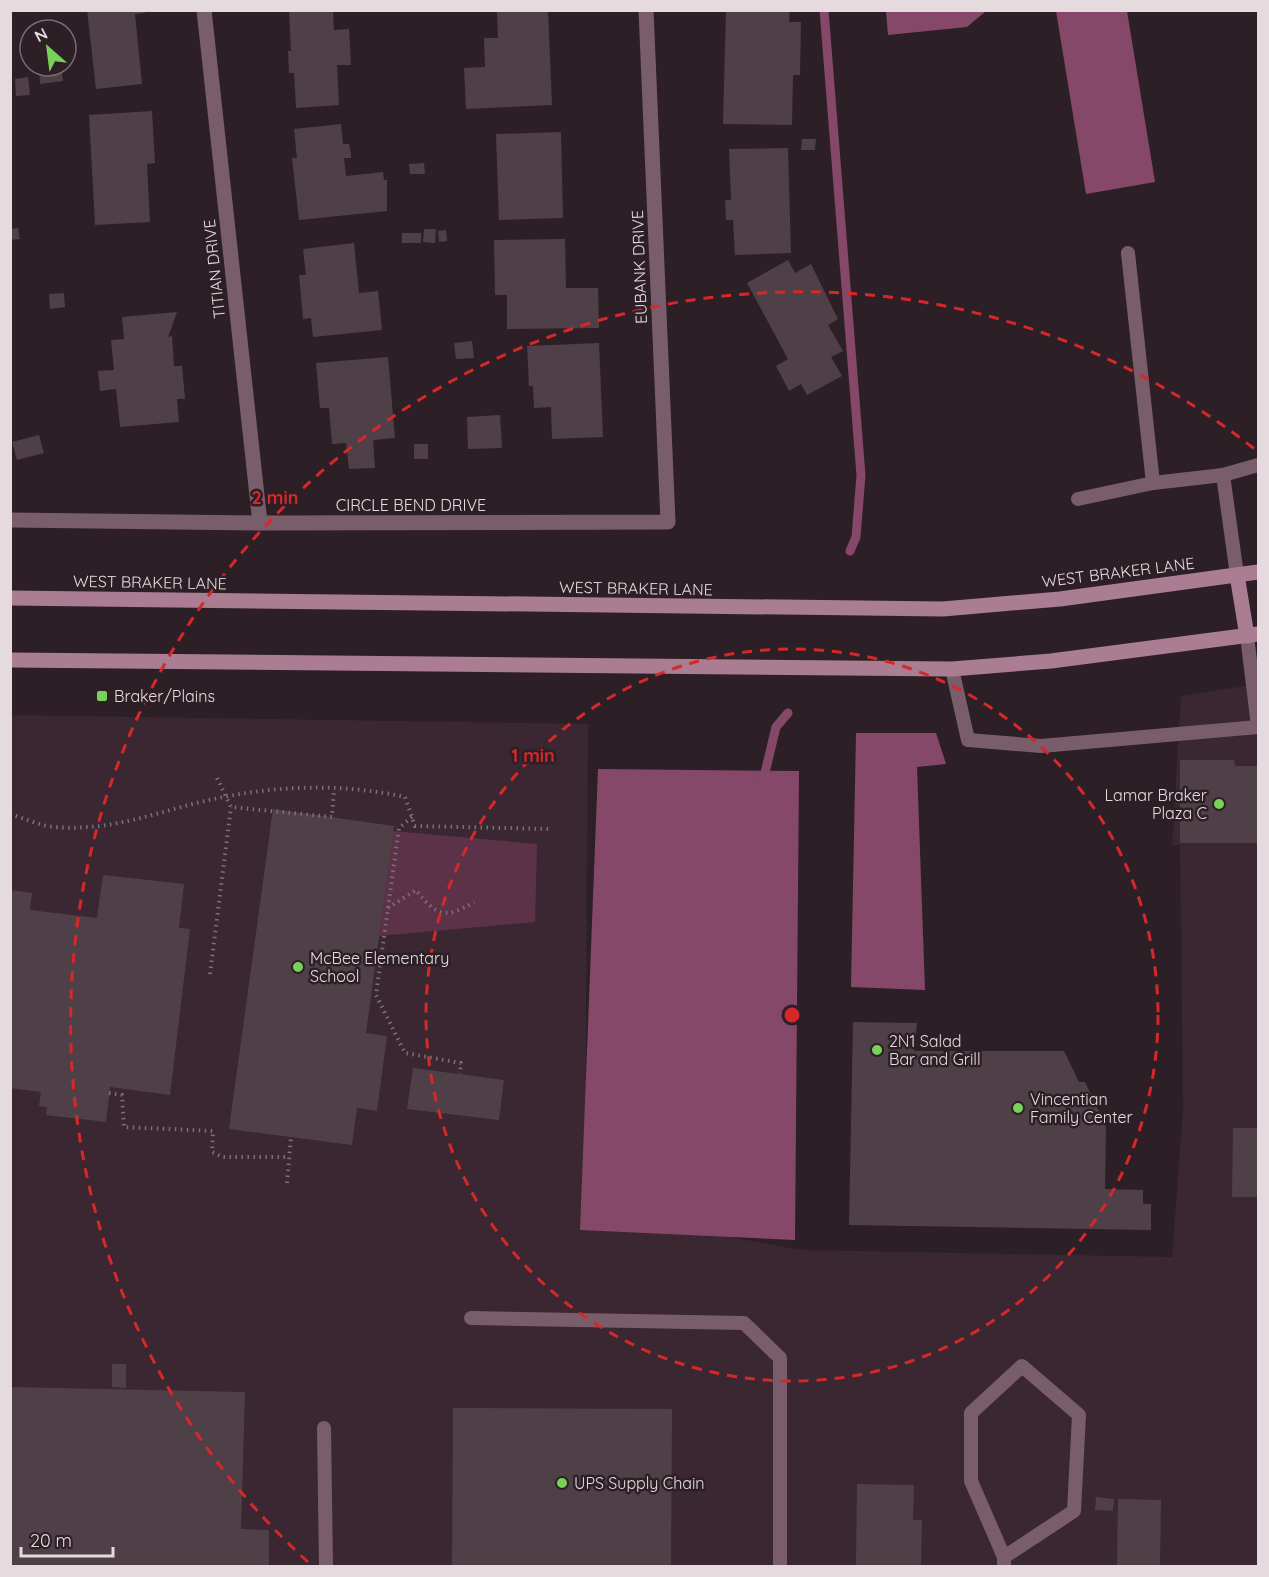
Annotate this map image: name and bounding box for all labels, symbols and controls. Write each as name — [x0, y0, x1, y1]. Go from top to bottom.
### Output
north arrow — [18, 18, 78, 78]
text: N — [31, 23, 51, 46]
street label: EUBANK DRIVE — [627, 210, 651, 324]
street label: TITIAN DRIVE — [199, 218, 229, 320]
text: 2 min — [252, 486, 298, 509]
street label: CIRCLE BEND DRIVE — [336, 495, 486, 515]
street label: WEST BRAKER LANE — [1041, 553, 1195, 591]
street label: WEST BRAKER LANE — [73, 571, 227, 593]
street label: WEST BRAKER LANE — [559, 577, 713, 599]
place label: Braker/Plains — [114, 686, 215, 706]
marker: Braker/Plains — [95, 689, 109, 703]
text: 1 min — [511, 744, 555, 767]
place label: Lamar Braker Plaza C — [1104, 785, 1207, 823]
marker: Lamar Braker Plaza C — [1212, 797, 1226, 811]
place label: McBee Elementary School — [310, 948, 449, 986]
marker: McBee Elementary School — [291, 960, 305, 974]
centre of rings — [782, 1005, 802, 1025]
place label: 2N1 Salad Bar and Grill — [889, 1031, 981, 1069]
marker: 2N1 Salad Bar and Grill — [870, 1043, 884, 1057]
place label: Vincentian Family Center — [1030, 1089, 1133, 1127]
marker: Vincentian Family Center — [1011, 1101, 1025, 1115]
place label: UPS Supply Chain — [574, 1473, 705, 1493]
marker: UPS Supply Chain — [555, 1476, 569, 1490]
scale bar — [21, 1520, 112, 1558]
text: 20 m — [30, 1529, 72, 1552]

